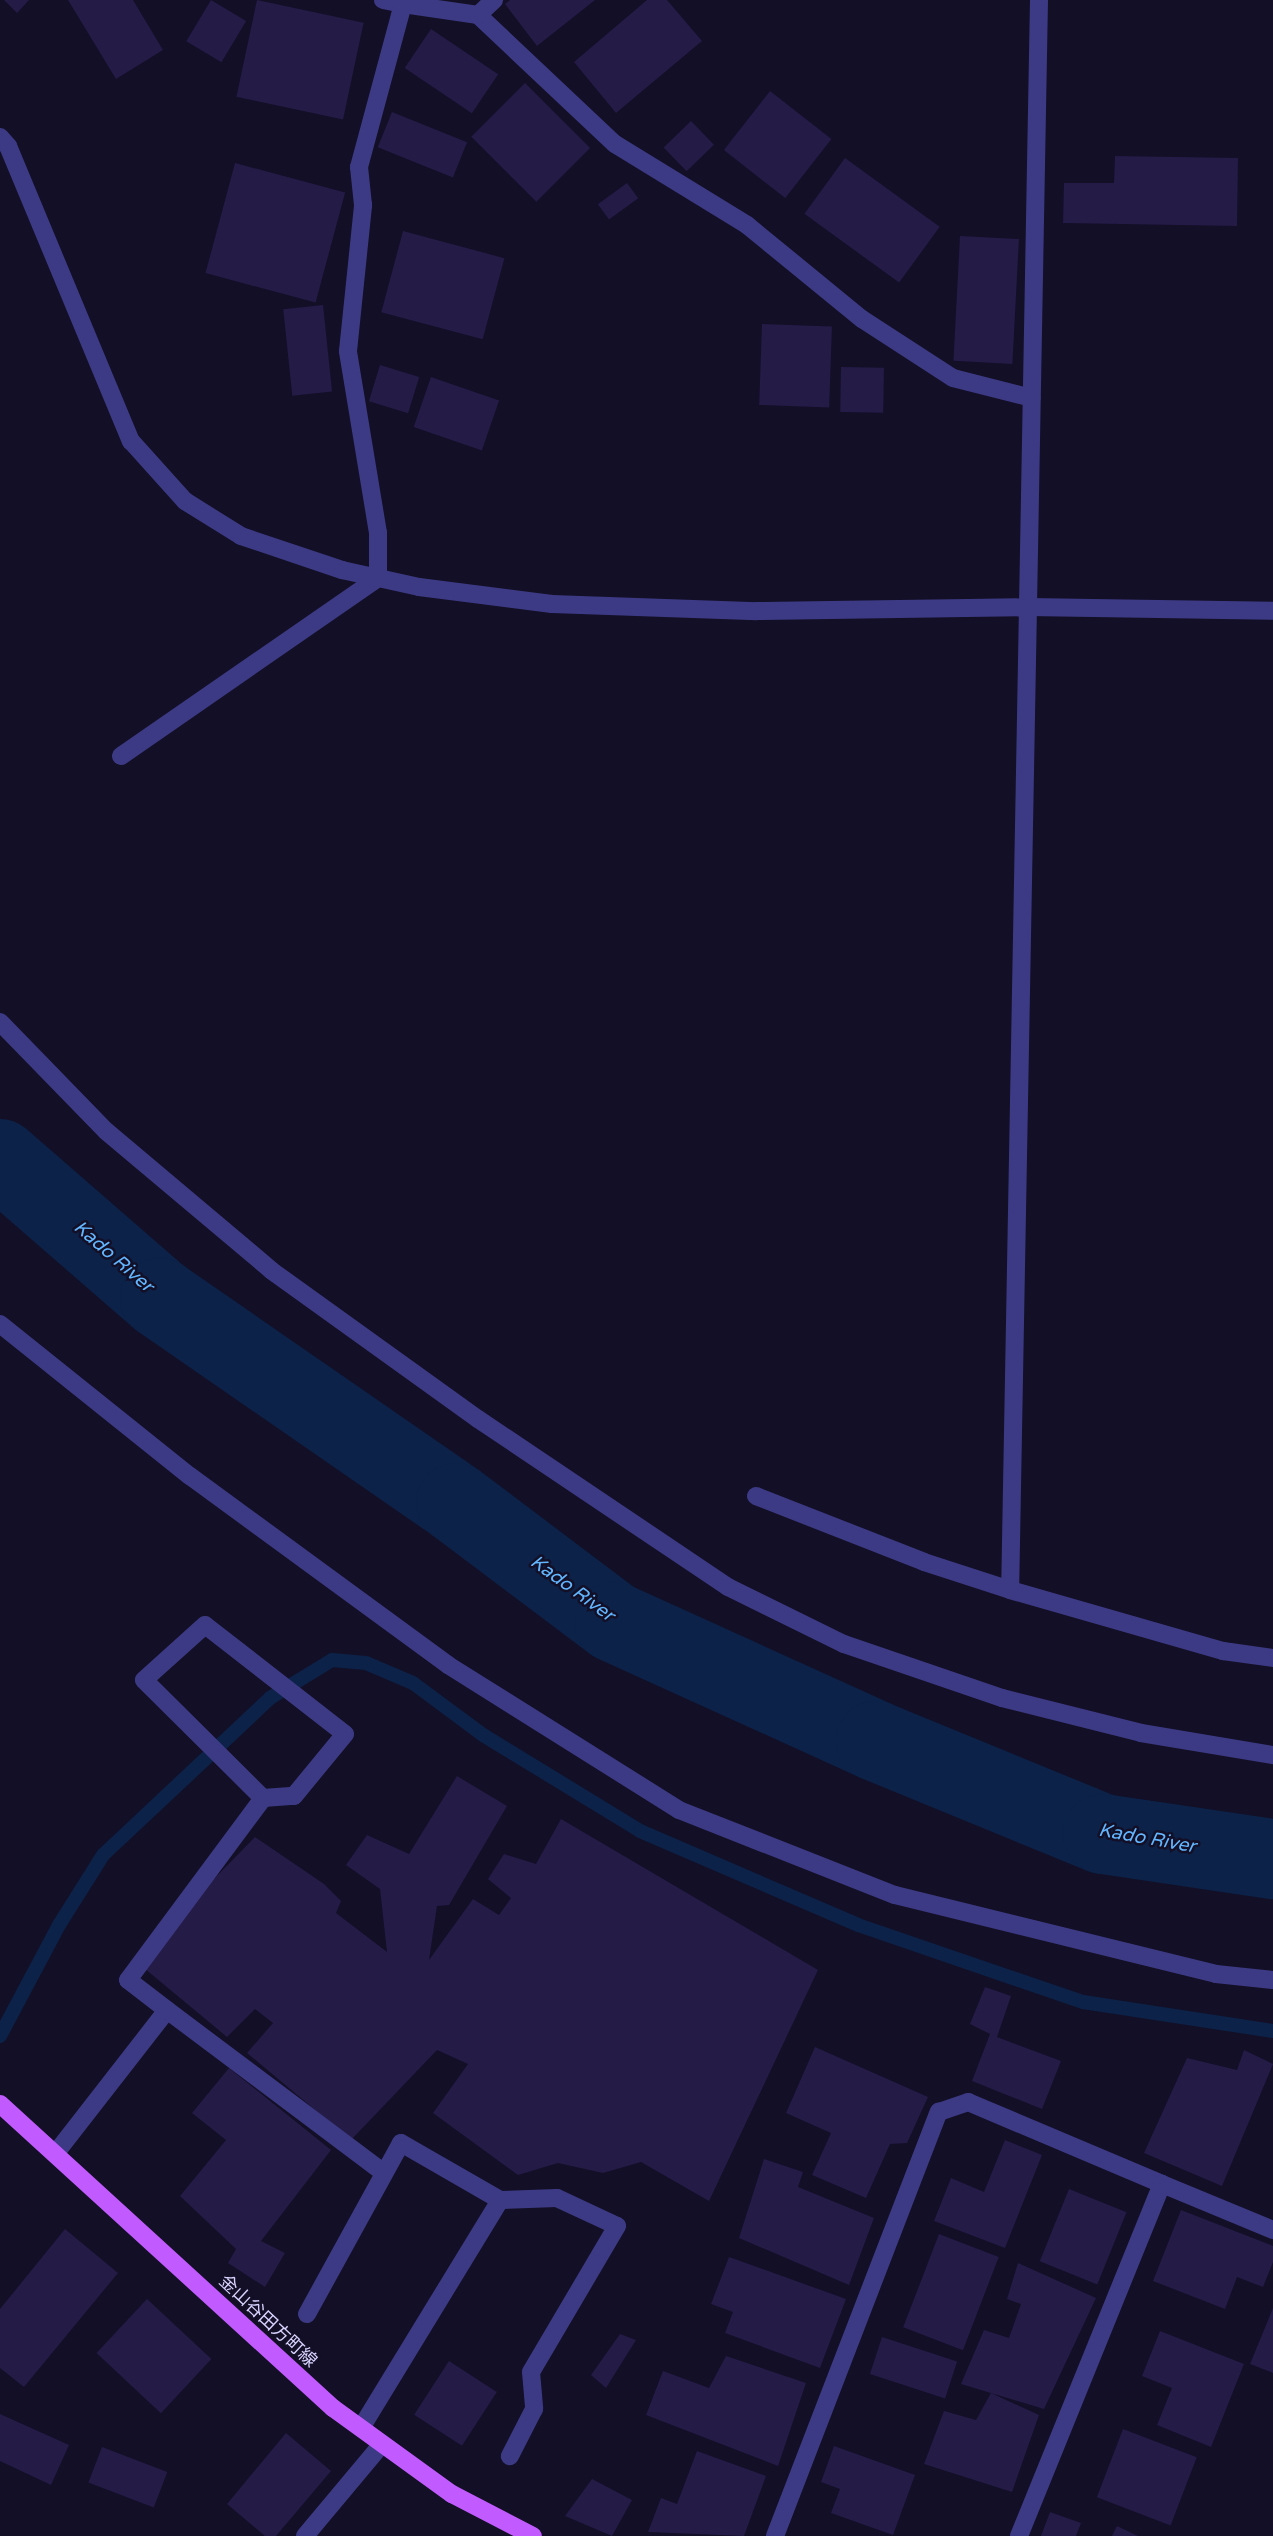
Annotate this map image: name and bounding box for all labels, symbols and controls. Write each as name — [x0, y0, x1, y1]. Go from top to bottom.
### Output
water label: Kado River — [68, 1216, 158, 1298]
water label: Kado River — [526, 1551, 618, 1627]
water label: Kado River — [1097, 1819, 1197, 1859]
street label: 金山谷田方町線 — [215, 2270, 321, 2372]

